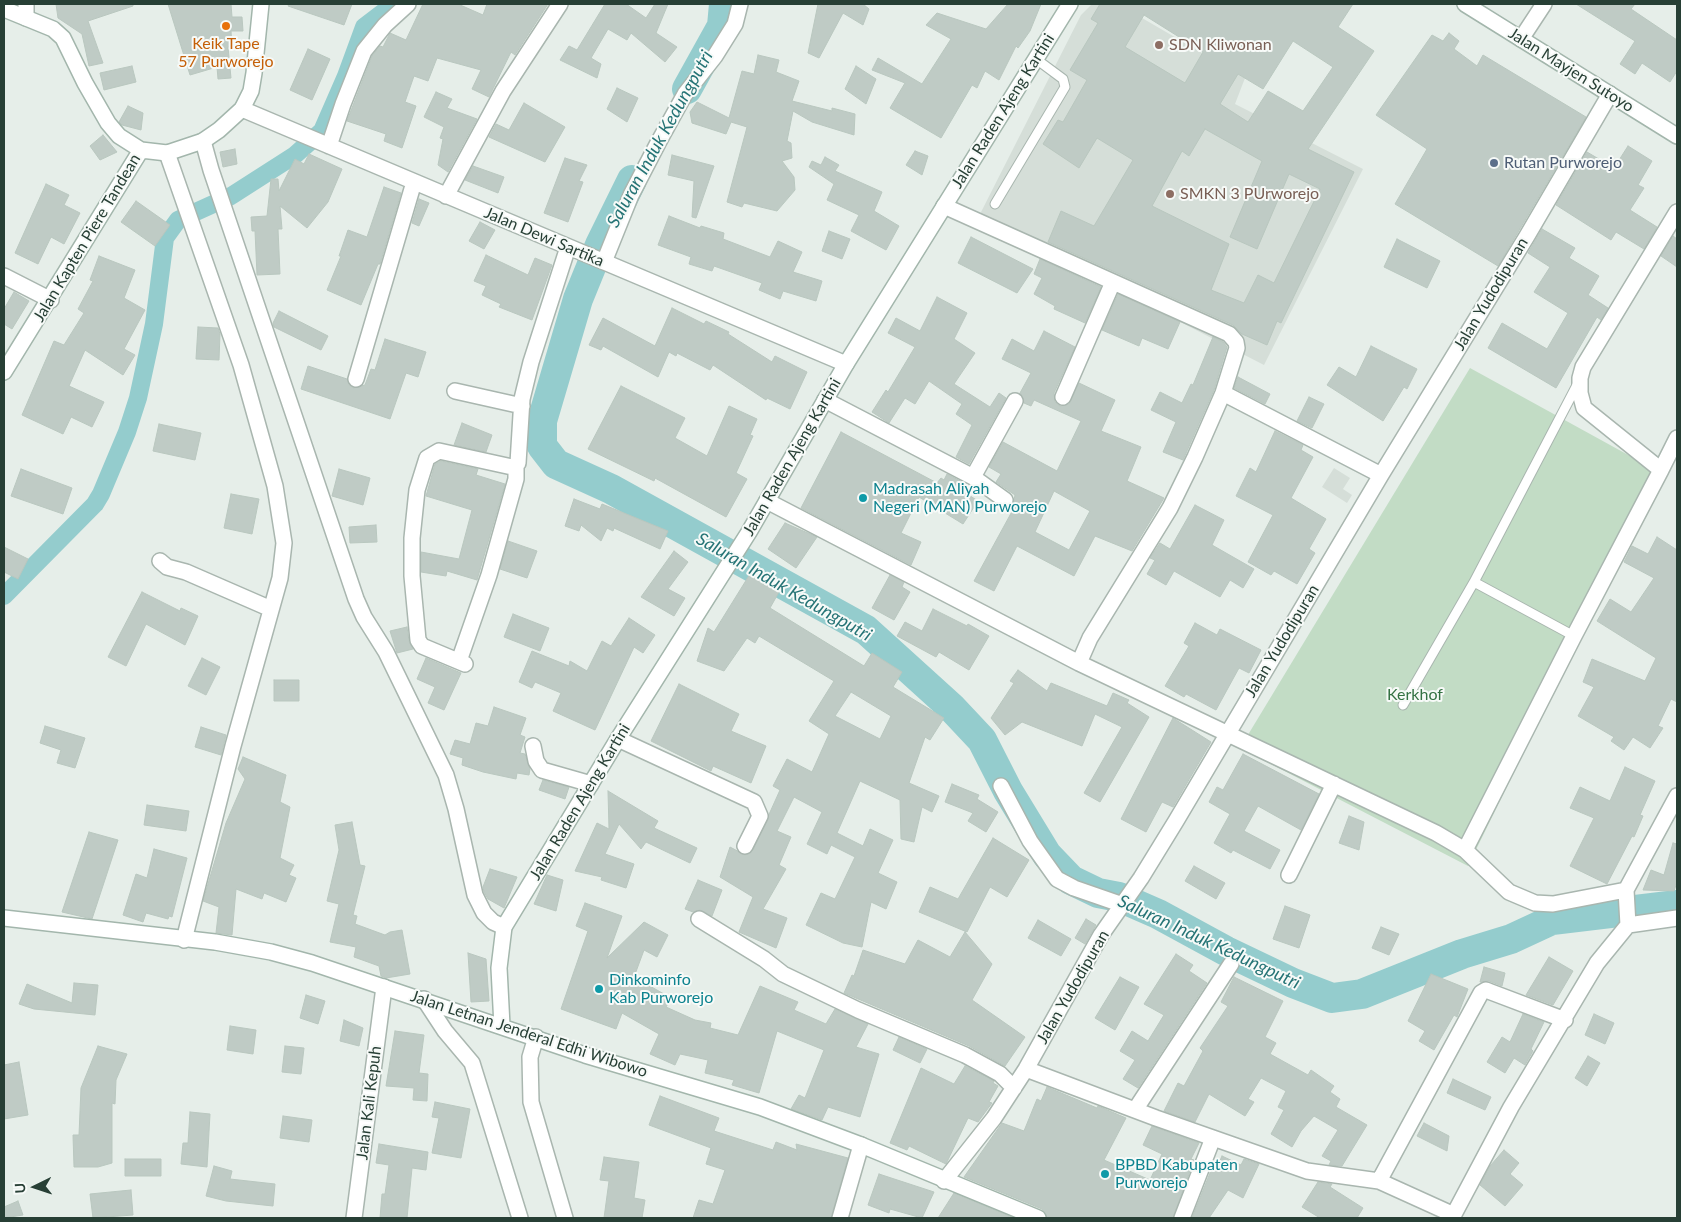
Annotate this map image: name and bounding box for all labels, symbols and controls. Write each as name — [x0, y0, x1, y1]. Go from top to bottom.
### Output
marker: Keik Tape 57 Purworejo — [220, 20, 232, 32]
street label: Jalan Mayjen Sutoyo — [1505, 24, 1637, 116]
street label: Jalan Raden Ajeng Kartini — [947, 30, 1059, 192]
place label: Keik Tape 57 Purworejo — [178, 34, 274, 72]
place label: SDN Kliwonan — [1169, 35, 1272, 55]
marker: SDN Kliwonan — [1153, 39, 1165, 51]
water label: Saluran Induk Kedungputri — [602, 47, 718, 231]
street label: Jalan Kapten Piere Tandean — [29, 151, 145, 325]
place label: Rutan Purworejo — [1504, 153, 1622, 173]
marker: Rutan Purworejo — [1488, 157, 1500, 169]
place label: SMKN 3 PUrworejo — [1180, 184, 1319, 204]
marker: SMKN 3 PUrworejo — [1164, 188, 1176, 200]
street label: Jalan Dewi Sartika — [481, 203, 607, 271]
street label: Jalan Yudodipuran — [1450, 234, 1532, 354]
street label: Jalan Raden Ajeng Kartini — [739, 375, 845, 539]
place label: Madrasah Aliyah Negeri (MAN) Purworejo — [873, 479, 1047, 517]
marker: Madrasah Aliyah Negeri (MAN) Purworejo — [857, 492, 869, 504]
water label: Saluran Induk Kedungputri — [693, 528, 875, 646]
street label: Jalan Yudodipuran — [1241, 581, 1323, 701]
park label: Kerkhof — [1387, 685, 1443, 705]
street label: Jalan Raden Ajeng Kartini — [526, 720, 634, 884]
water label: Saluran Induk Kedungputri — [1114, 890, 1304, 994]
street label: Jalan Yudodipuran — [1033, 927, 1113, 1047]
place label: Dinkominfo Kab Purworejo — [609, 970, 713, 1008]
marker: Dinkominfo Kab Purworejo — [593, 983, 605, 995]
street label: Jalan Letnan Jenderal Edhi Wibowo — [408, 987, 650, 1081]
street label: Jalan Kali Kepuh — [352, 1045, 386, 1161]
place label: BPBD Kabupaten Purworejo — [1115, 1155, 1238, 1193]
north arrow — [10, 1162, 60, 1212]
marker: BPBD Kabupaten Purworejo — [1099, 1168, 1111, 1180]
text: U — [11, 1182, 28, 1194]

